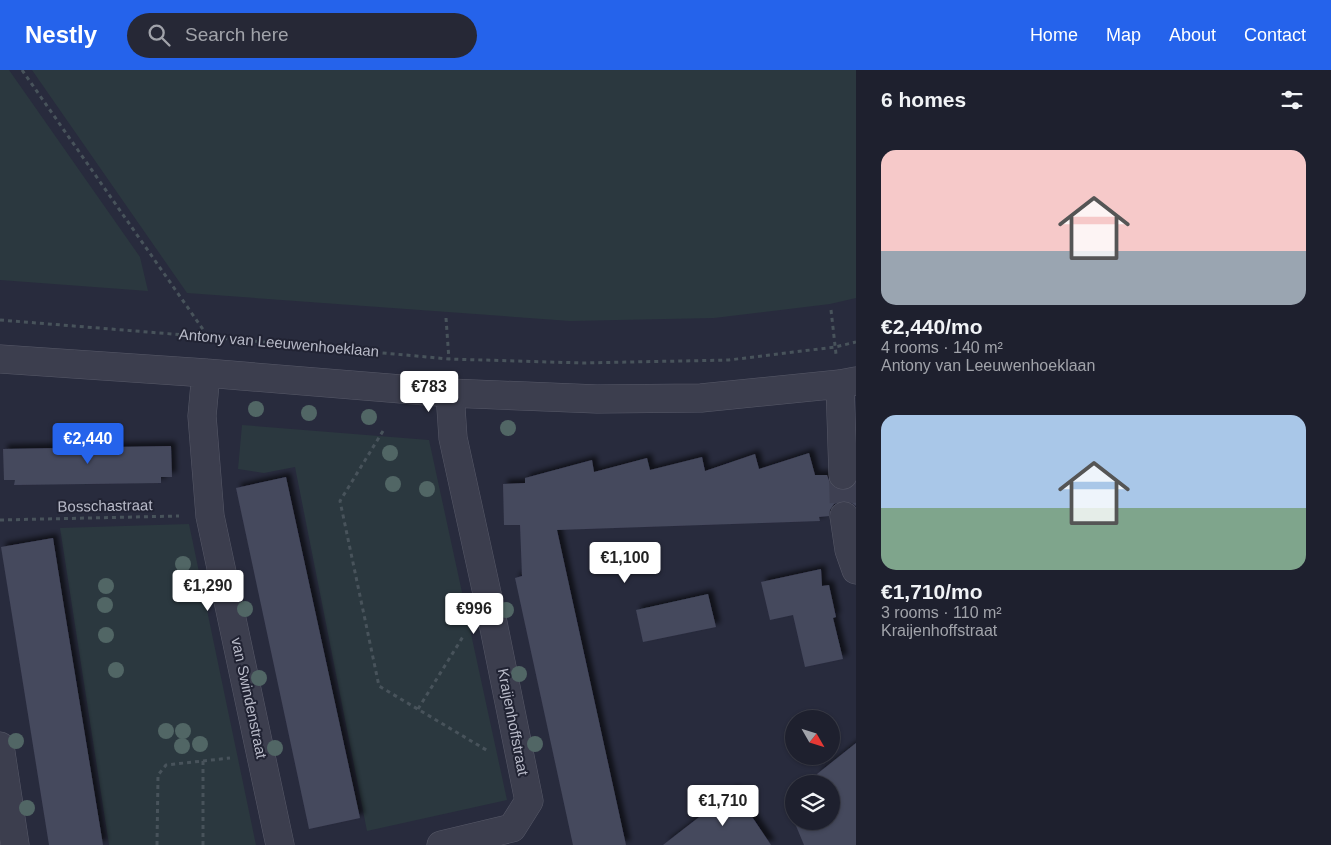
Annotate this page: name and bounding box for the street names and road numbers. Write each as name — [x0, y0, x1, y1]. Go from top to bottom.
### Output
street label: Antony van Leeuwenhoeklaan — [178, 325, 380, 360]
street label: Bosschastraat — [57, 496, 153, 515]
street label: van Swindenstraat — [228, 636, 271, 761]
street label: Kraijenhoffstraat — [495, 667, 532, 778]

